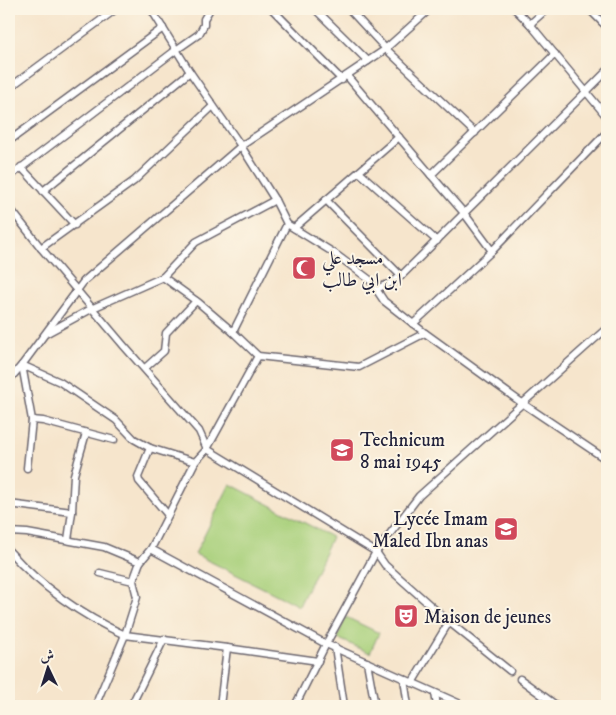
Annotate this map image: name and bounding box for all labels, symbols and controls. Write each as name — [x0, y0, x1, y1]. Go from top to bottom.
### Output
place label: مسجد علي ابن ابي طالب — [322, 247, 402, 295]
mosque icon: مسجد علي ابن ابي طالب — [291, 255, 317, 281]
place label: Technicum 8 mai 1945 — [360, 429, 445, 474]
school or university icon: Technicum 8 mai 1945 — [329, 437, 355, 463]
place label: Lycée Imam Maled Ibn anas — [372, 508, 488, 553]
school or university icon: Lycée Imam Maled Ibn anas — [493, 516, 519, 542]
theatre icon: Maison de jeunes — [393, 603, 419, 629]
place label: Maison de jeunes — [424, 606, 551, 629]
north arrow — [22, 642, 72, 692]
text: ش — [40, 647, 55, 665]

